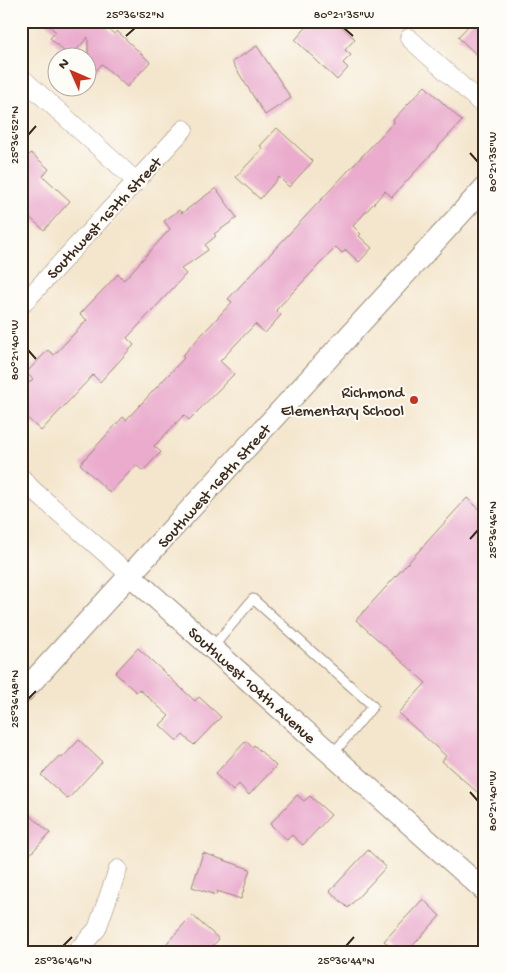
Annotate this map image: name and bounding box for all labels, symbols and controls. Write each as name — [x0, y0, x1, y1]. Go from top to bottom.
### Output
text: 25°36'52"N — [106, 9, 164, 23]
text: 80°21'35"W — [314, 9, 374, 23]
north arrow — [48, 48, 98, 98]
text: N — [55, 55, 74, 74]
text: 25°36'52"N — [9, 106, 23, 164]
text: 80°21'35"W — [487, 132, 501, 192]
street label: Southwest 167th Street — [44, 153, 168, 284]
text: 80°21'40"W — [9, 320, 23, 380]
place label: Richmond Elementary School — [281, 385, 406, 422]
marker: Richmond Elementary School — [408, 394, 420, 406]
street label: Southwest 168th Street — [155, 420, 277, 553]
text: 25°36'46"N — [487, 501, 501, 559]
street label: Southwest 104th Avenue — [183, 624, 319, 749]
text: 25°36'48"N — [9, 670, 23, 728]
text: 80°21'40"W — [487, 771, 501, 831]
text: 25°36'46"N — [34, 955, 92, 969]
text: 25°36'44"N — [317, 955, 375, 969]

